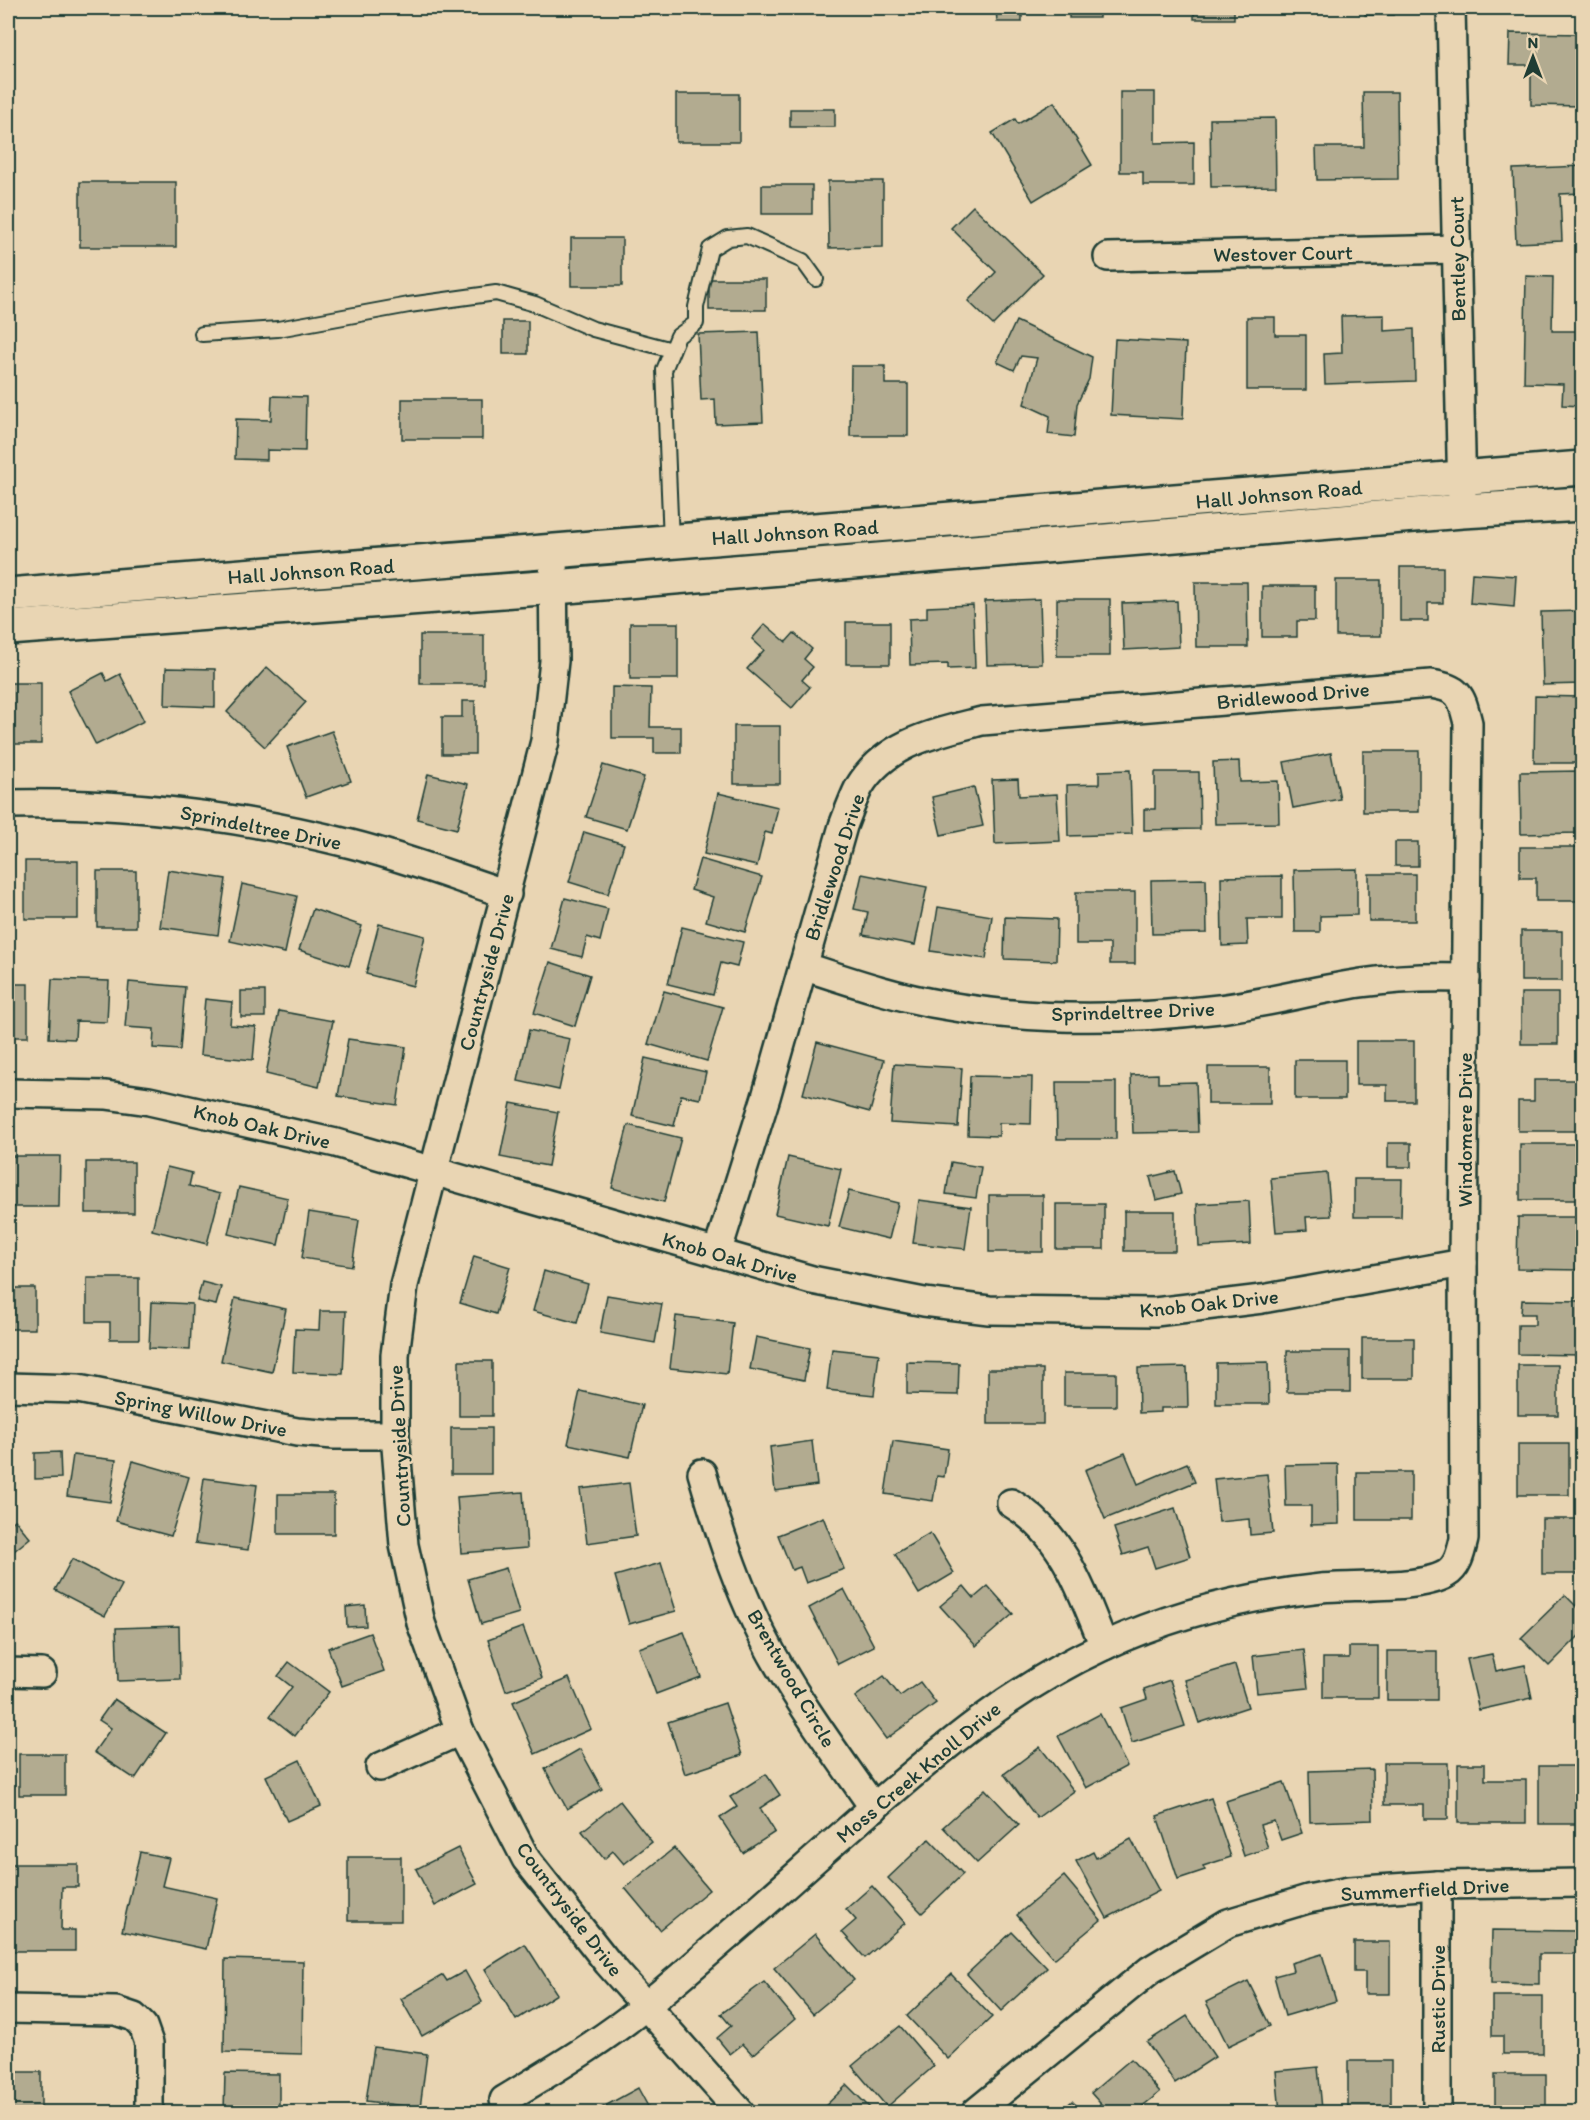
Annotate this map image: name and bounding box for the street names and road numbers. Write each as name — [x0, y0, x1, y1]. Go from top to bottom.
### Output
street label: Bentley Court — [1443, 196, 1471, 322]
street label: Westover Court — [1213, 239, 1353, 267]
street label: Hall Johnson Road — [1195, 474, 1364, 514]
street label: Hall Johnson Road — [711, 514, 880, 550]
street label: Hall Johnson Road — [227, 553, 396, 589]
street label: Bridlewood Drive — [1215, 676, 1371, 714]
street label: Bridlewood Drive — [798, 790, 870, 944]
street label: Sprindeltree Drive — [178, 799, 344, 855]
street label: Countryside Drive — [453, 891, 519, 1053]
street label: Sprindeltree Drive — [1051, 996, 1215, 1026]
street label: Windomere Drive — [1452, 1052, 1477, 1208]
street label: Knob Oak Drive — [191, 1098, 333, 1154]
street label: Knob Oak Drive — [659, 1226, 801, 1288]
street label: Knob Oak Drive — [1138, 1283, 1280, 1323]
street label: Countryside Drive — [382, 1364, 416, 1528]
street label: Spring Willow Drive — [113, 1384, 289, 1442]
street label: Brentwood Circle — [742, 1604, 842, 1752]
street label: Moss Creek Knoll Drive — [831, 1696, 1005, 1848]
street label: Countryside Drive — [511, 1837, 629, 1981]
street label: Summerfield Drive — [1340, 1872, 1510, 1906]
street label: Rustic Drive — [1425, 1945, 1450, 2053]

